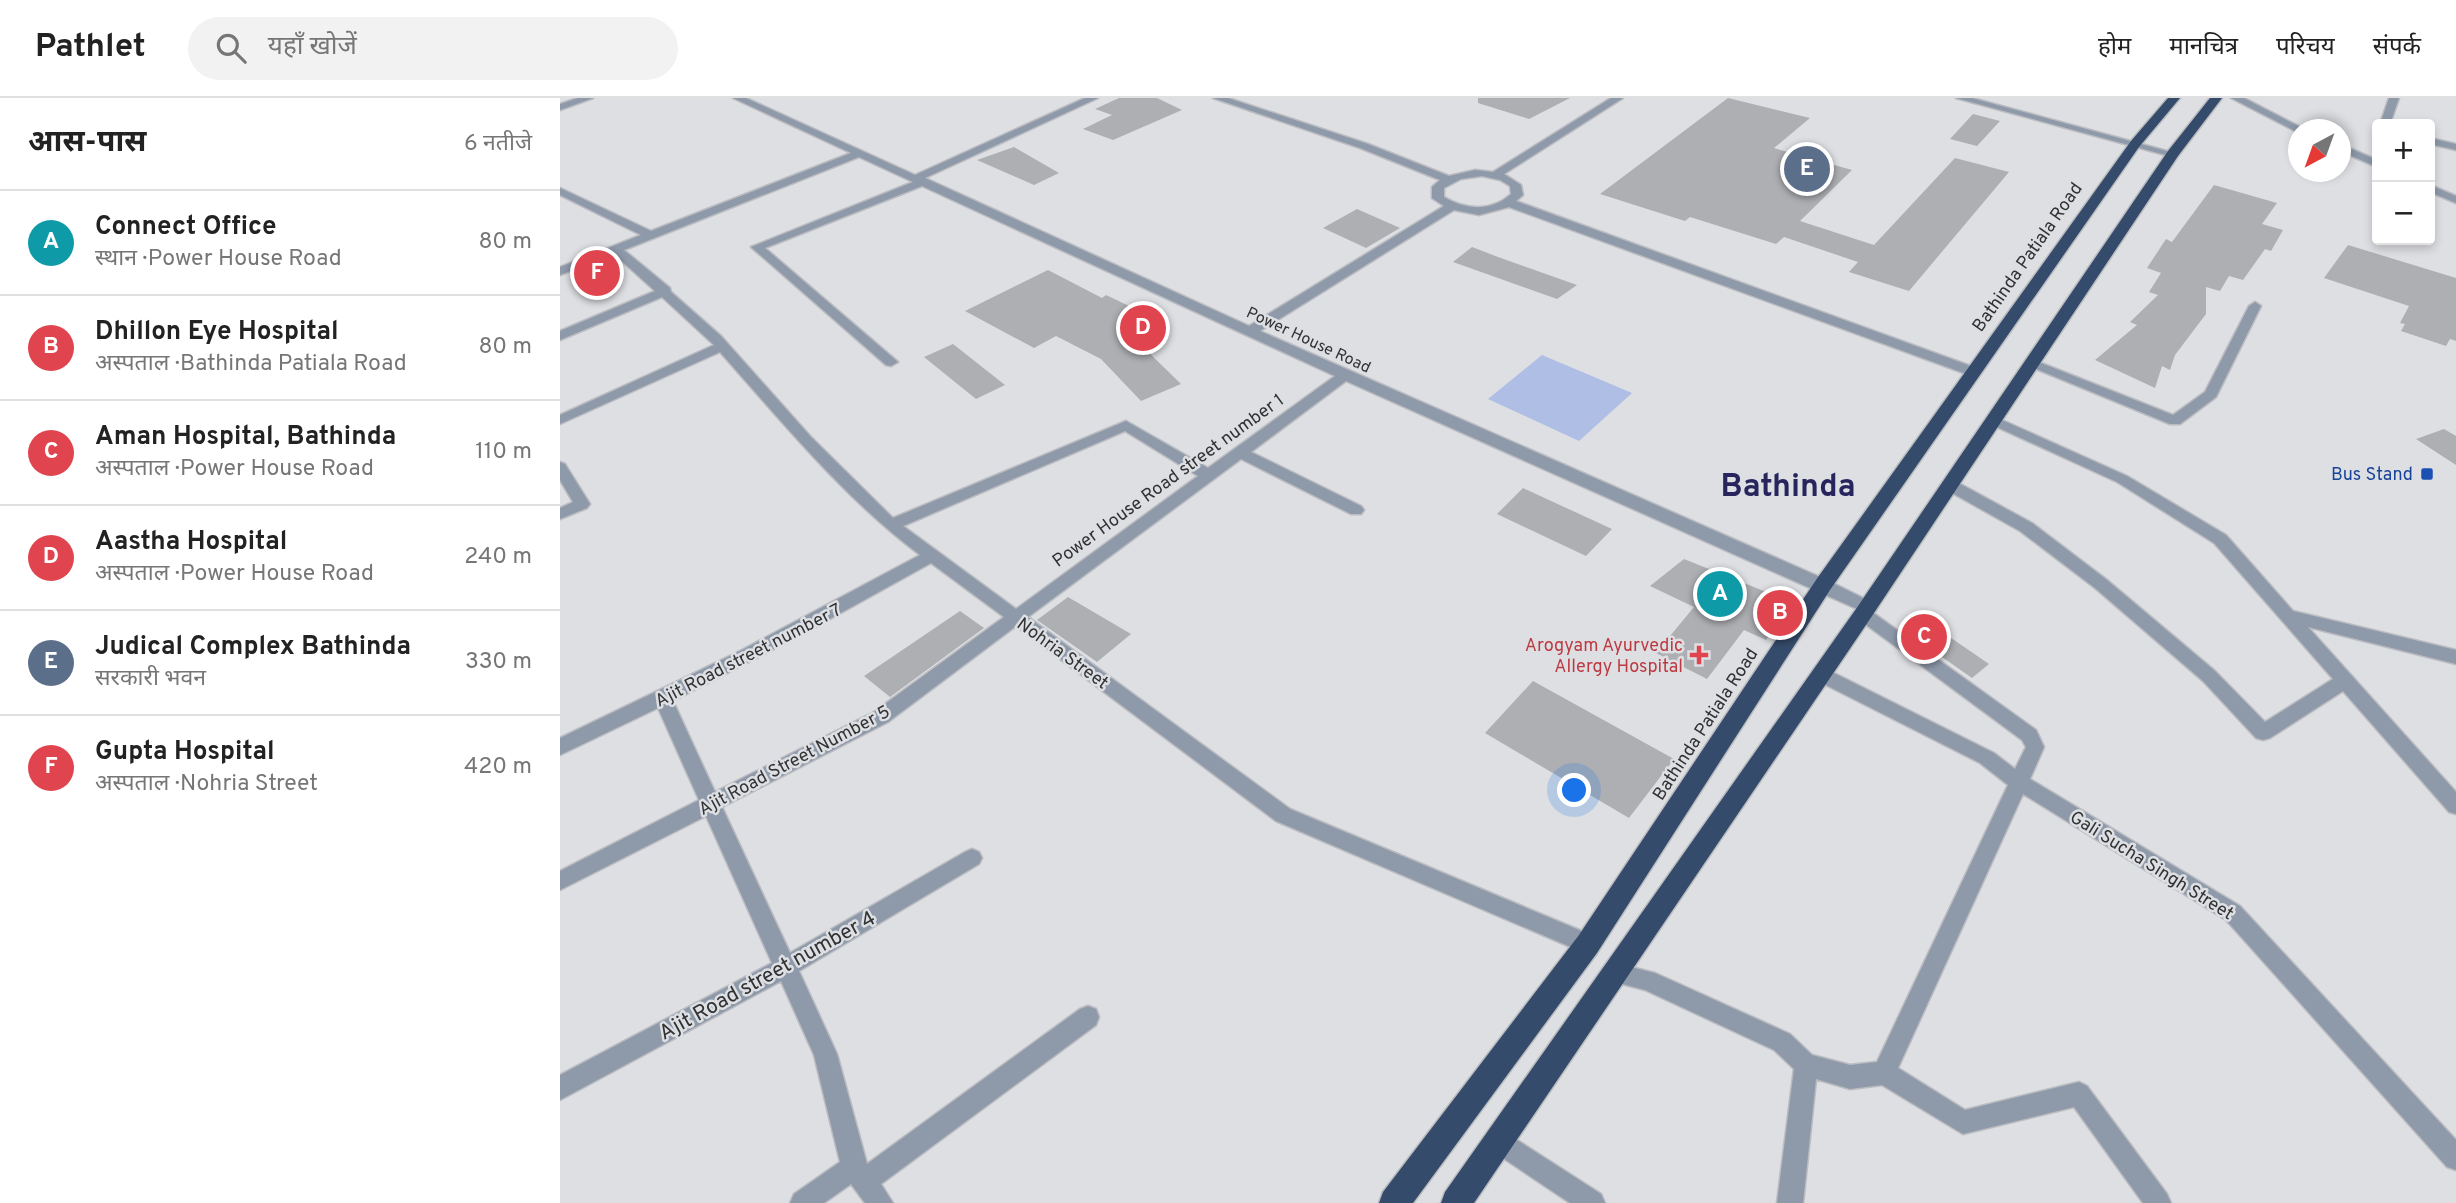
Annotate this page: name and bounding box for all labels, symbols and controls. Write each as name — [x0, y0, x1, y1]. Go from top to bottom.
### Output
search box — [188, 17, 678, 80]
text: Pathlet — [35, 27, 146, 69]
icon: search — [212, 29, 250, 67]
text: यहाँ खोजें — [268, 31, 357, 64]
text: होम — [2098, 33, 2131, 63]
text: मानचित्र — [2169, 33, 2238, 63]
text: परिचय — [2276, 33, 2335, 63]
text: संपर्क — [2373, 33, 2421, 63]
north arrow — [2288, 119, 2351, 182]
map controls — [2372, 119, 2435, 245]
button: + — [2372, 119, 2435, 182]
text: आस-पास — [28, 125, 146, 162]
text: 6 नतीजे — [464, 130, 532, 159]
pin: E — [1784, 143, 1830, 195]
street label: Bathinda Patiala Road — [1968, 179, 2088, 337]
button: − — [2372, 182, 2435, 245]
text: Connect Office — [95, 211, 276, 244]
text: A — [43, 228, 59, 257]
text: 80 m — [479, 228, 532, 257]
text: स्थान · Power House Road — [95, 245, 342, 274]
pin: F — [574, 247, 620, 299]
pin: D — [1120, 302, 1166, 354]
street label: Power House Road — [1243, 303, 1373, 378]
text: Dhillon Eye Hospital — [95, 316, 339, 349]
text: B — [43, 333, 59, 362]
text: 80 m — [479, 333, 532, 362]
text: अस्पताल · Bathinda Patiala Road — [95, 350, 407, 379]
street label: Power House Road street number 1 — [1048, 389, 1289, 573]
text: Aman Hospital, Bathinda — [95, 421, 396, 454]
text: C — [44, 438, 58, 467]
text: 110 m — [475, 438, 532, 467]
text: अस्पताल · Power House Road — [95, 455, 374, 484]
place label: Bus Stand — [2331, 464, 2413, 487]
marker: Bus Stand — [2419, 466, 2435, 482]
district label: Bathinda — [1721, 468, 1855, 508]
text: Aastha Hospital — [95, 526, 287, 559]
text: D — [43, 543, 59, 572]
text: 240 m — [464, 543, 532, 572]
text: अस्पताल · Power House Road — [95, 560, 374, 589]
pin: A — [1697, 568, 1743, 620]
pin: B — [1757, 587, 1803, 639]
street label: Ajit Road street number 7 — [652, 599, 846, 713]
pin: C — [1901, 611, 1947, 663]
street label: Nohria Street — [1012, 613, 1113, 695]
text: Judical Complex Bathinda — [95, 631, 411, 664]
place label: Arogyam Ayurvedic Allergy Hospital — [1525, 635, 1683, 679]
street label: Bathinda Patiala Road — [1648, 644, 1764, 805]
marker: Arogyam Ayurvedic Allergy Hospital — [1689, 645, 1709, 665]
text: E — [44, 648, 58, 677]
text: 330 m — [465, 648, 532, 677]
text: सरकारी भवन — [95, 665, 206, 694]
street label: Ajit Road Street Number 5 — [695, 701, 895, 822]
text: Gupta Hospital — [95, 736, 275, 769]
text: F — [44, 753, 58, 782]
text: 420 m — [464, 753, 532, 782]
text: अस्पताल · Nohria Street — [95, 770, 318, 799]
your location — [1557, 773, 1591, 807]
street label: Gali Sucha Singh Street — [2065, 806, 2237, 926]
street label: Ajit Road street number 4 — [655, 905, 881, 1047]

